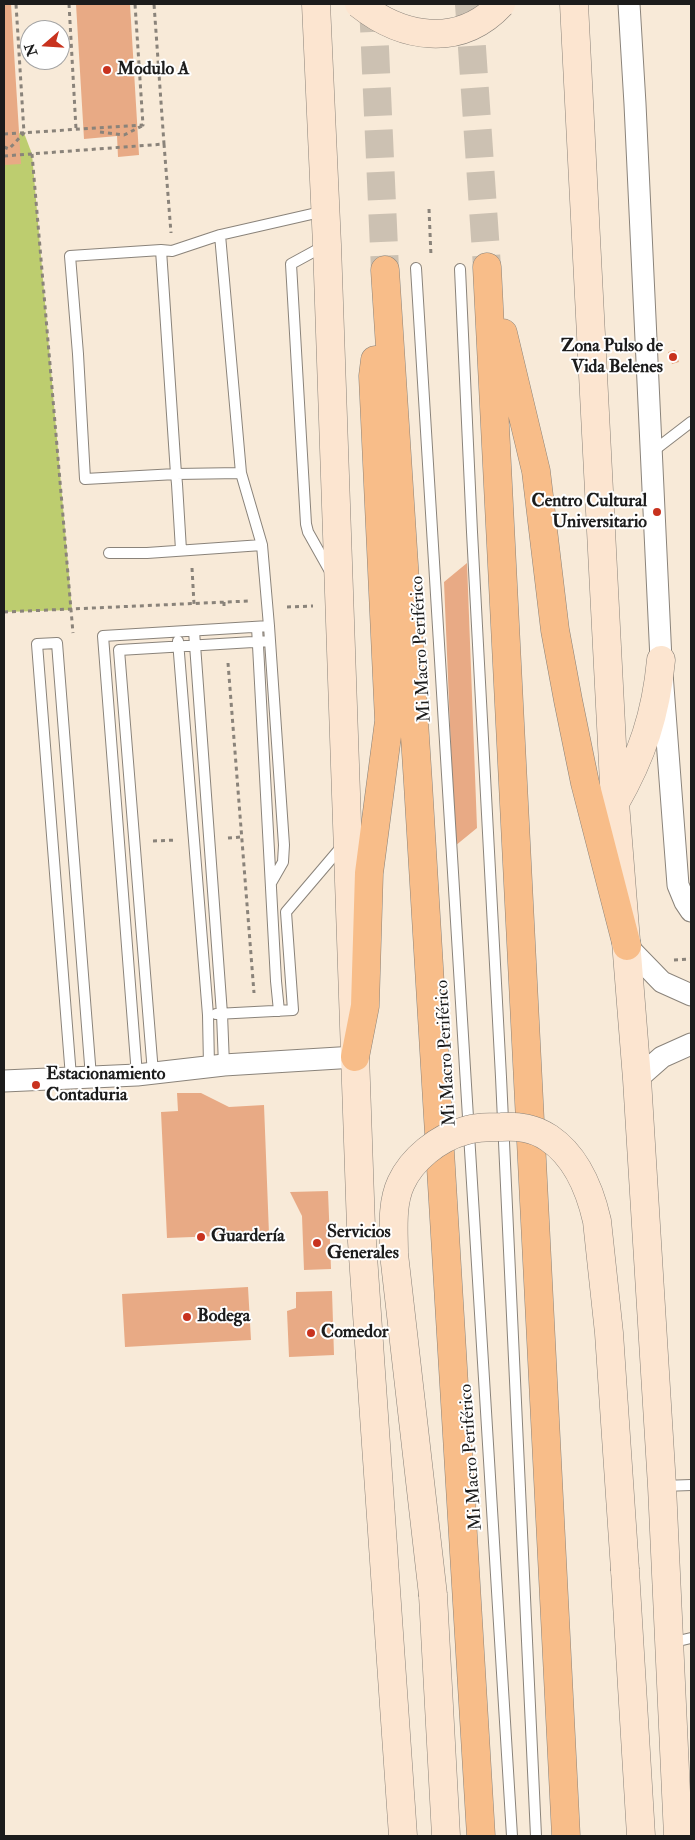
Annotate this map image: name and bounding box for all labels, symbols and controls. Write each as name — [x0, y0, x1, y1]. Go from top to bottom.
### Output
north arrow — [20, 20, 70, 70]
text: N — [21, 41, 41, 58]
place label: Modulo A — [117, 59, 189, 81]
marker: Modulo A — [101, 64, 113, 76]
place label: Zona Pulso de Vida Belenes — [561, 336, 663, 378]
marker: Zona Pulso de Vida Belenes — [667, 351, 679, 363]
place label: Centro Cultural Universitario — [531, 491, 647, 534]
marker: Centro Cultural Universitario — [651, 506, 663, 518]
street label: Mi Macro Periférico — [407, 575, 437, 723]
street label: Mi Macro Periférico — [432, 979, 462, 1127]
place label: Estacionamiento Contaduria — [46, 1064, 165, 1106]
marker: Estacionamiento Contaduria — [30, 1079, 42, 1091]
place label: Servicios Generales — [327, 1222, 399, 1264]
place label: Guardería — [211, 1226, 285, 1248]
marker: Guardería — [195, 1231, 207, 1243]
marker: Servicios Generales — [311, 1237, 323, 1249]
place label: Bodega — [197, 1306, 250, 1328]
marker: Bodega — [181, 1311, 193, 1323]
place label: Comedor — [321, 1322, 389, 1344]
marker: Comedor — [305, 1327, 317, 1339]
street label: Mi Macro Periférico — [456, 1383, 488, 1531]

